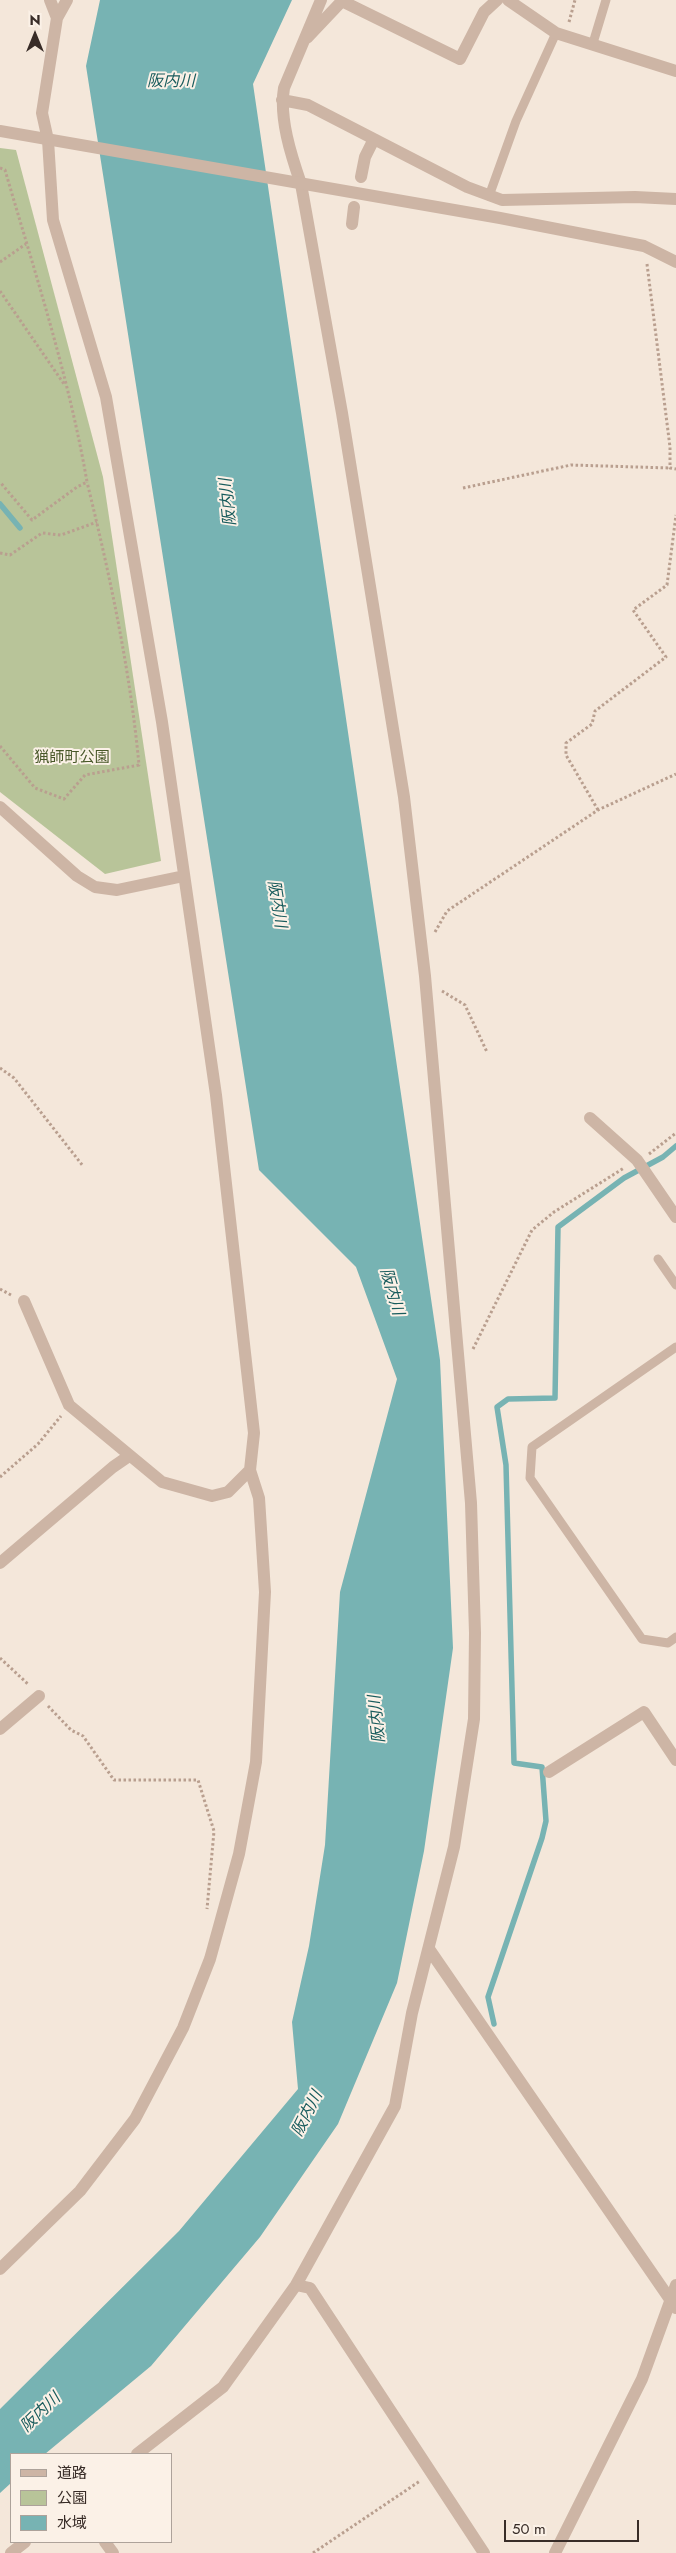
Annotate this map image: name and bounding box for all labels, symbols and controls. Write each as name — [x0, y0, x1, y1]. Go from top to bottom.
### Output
north arrow — [10, 10, 60, 60]
text: N — [29, 10, 41, 30]
water label: 阪内川 — [147, 72, 195, 92]
water label: 阪内川 — [217, 477, 241, 527]
park label: 猟師町公園 — [35, 749, 109, 767]
water label: 阪内川 — [263, 879, 289, 929]
water label: 阪内川 — [375, 1266, 407, 1318]
water label: 阪内川 — [366, 1694, 390, 1744]
water label: 阪内川 — [289, 2088, 327, 2140]
water label: 阪内川 — [17, 2389, 65, 2437]
legend — [10, 2453, 172, 2543]
text: 道路 — [57, 2462, 87, 2484]
text: 公園 — [57, 2487, 87, 2509]
scale bar — [506, 2510, 641, 2542]
text: 水域 — [57, 2512, 87, 2534]
text: 50 m — [512, 2518, 546, 2540]

